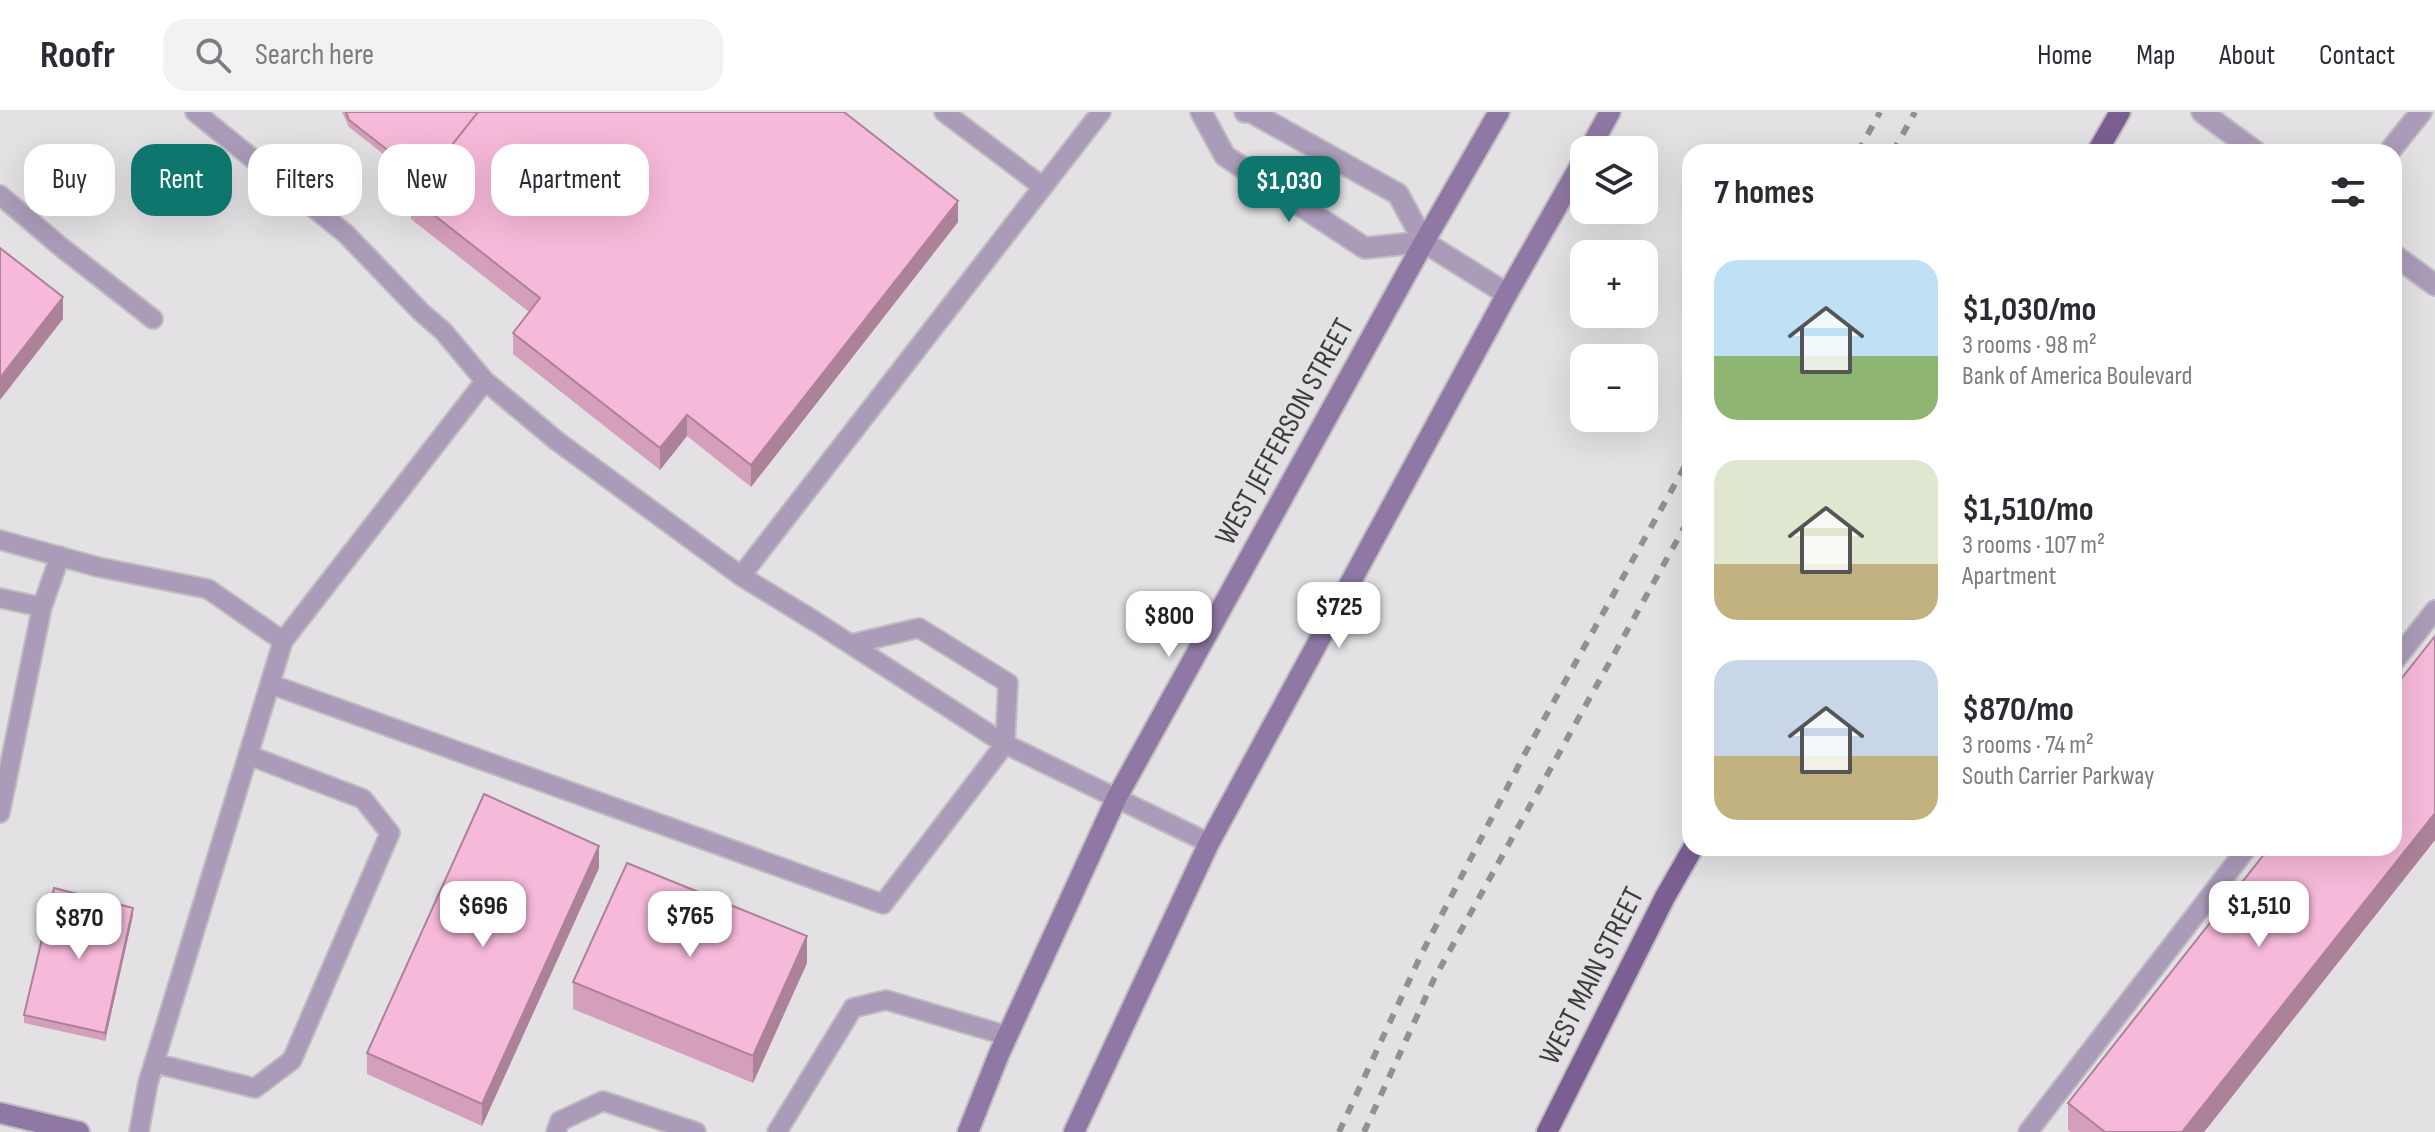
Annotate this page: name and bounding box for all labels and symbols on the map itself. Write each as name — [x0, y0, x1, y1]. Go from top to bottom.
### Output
pin: $1,030 — [1224, 156, 1354, 224]
street label: WEST JEFFERSON STREET — [1208, 313, 1362, 551]
pin: $725 — [1292, 582, 1386, 650]
pin: $800 — [1122, 591, 1216, 659]
pin: $696 — [436, 881, 530, 949]
street label: WEST MAIN STREET — [1532, 881, 1652, 1071]
pin: $1,510 — [2194, 881, 2324, 949]
pin: $765 — [643, 891, 737, 959]
pin: $870 — [32, 893, 126, 961]

